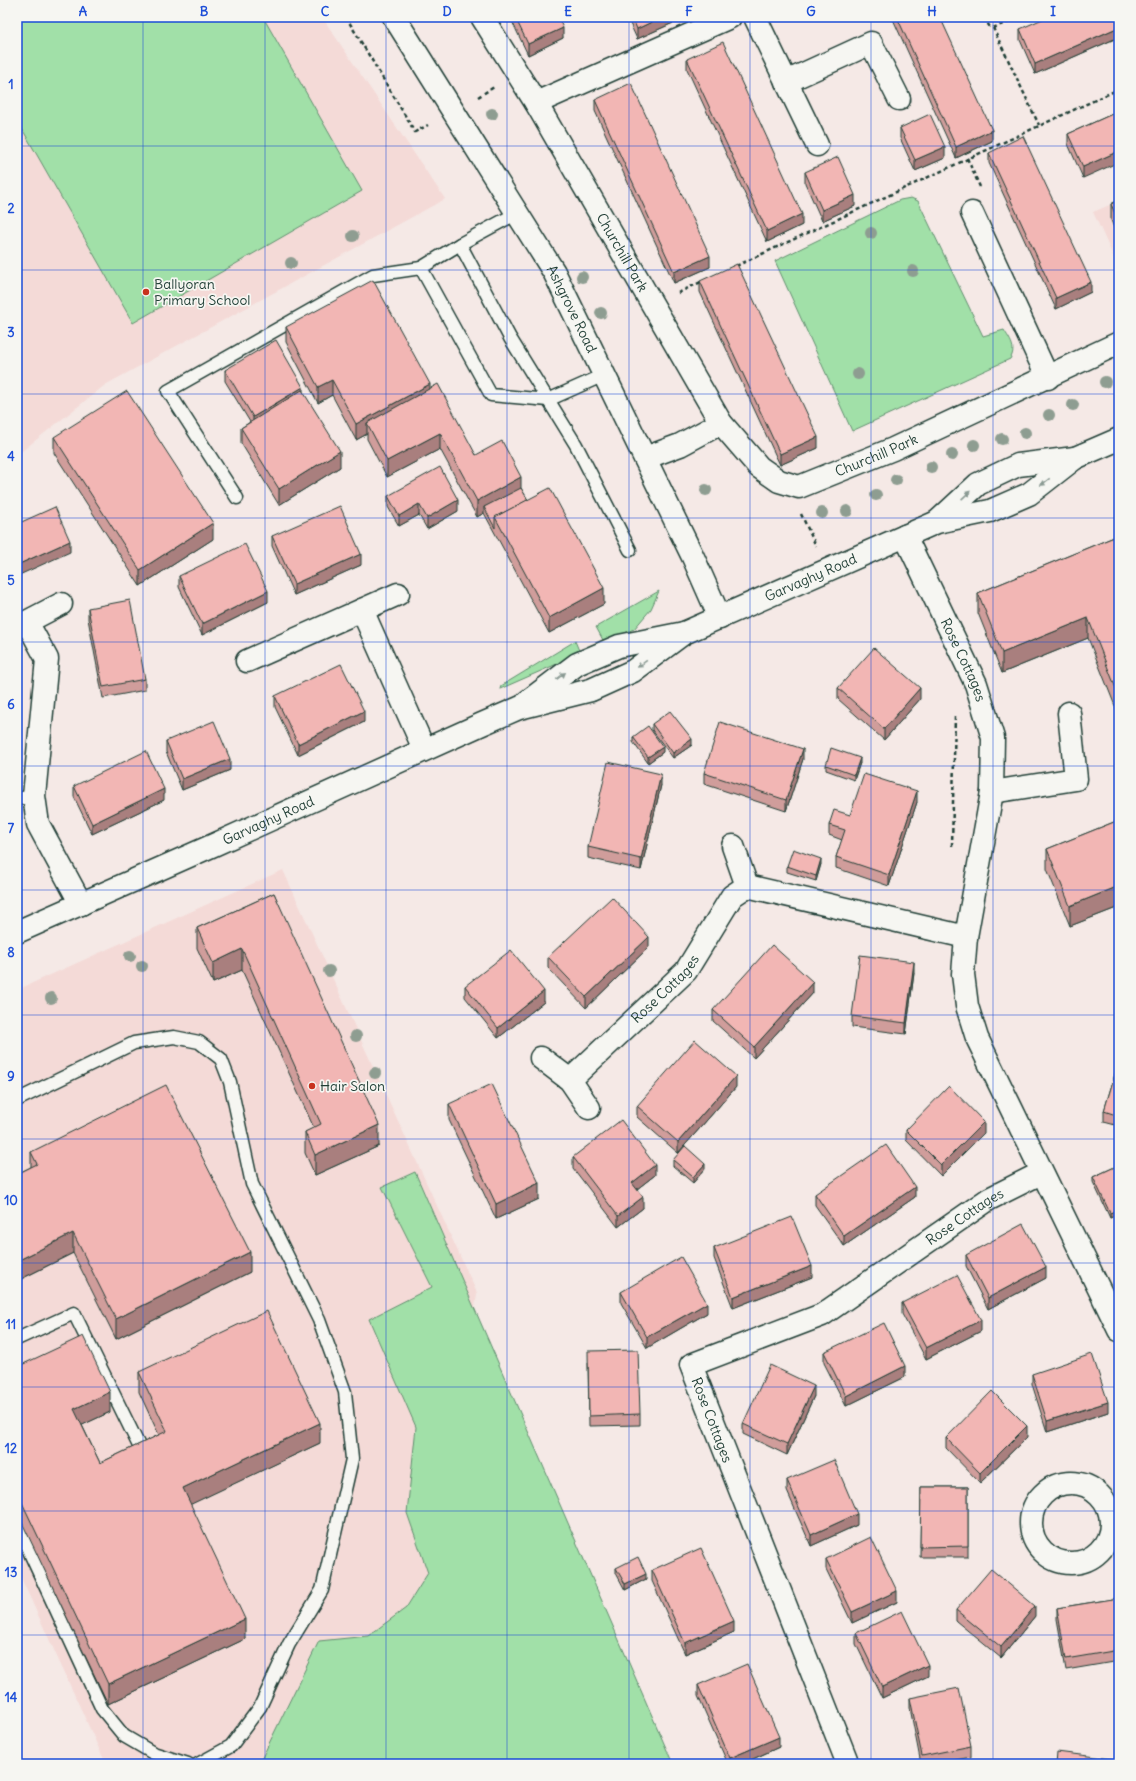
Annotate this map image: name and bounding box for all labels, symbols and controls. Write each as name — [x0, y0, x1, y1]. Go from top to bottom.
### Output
text: A — [79, 3, 88, 20]
text: B — [200, 3, 209, 20]
text: C — [321, 3, 330, 20]
text: D — [442, 3, 452, 20]
text: E — [564, 3, 572, 20]
text: F — [685, 3, 693, 20]
text: G — [806, 3, 816, 20]
text: H — [927, 3, 937, 20]
text: I — [1050, 3, 1056, 20]
text: 1 — [8, 76, 14, 93]
text: 2 — [7, 200, 15, 217]
street label: Churchill Park — [593, 210, 652, 295]
street label: Ashgrove Road — [543, 262, 601, 356]
place label: Ballyoran Primary School — [154, 275, 250, 309]
marker: Ballyoran Primary School — [141, 287, 151, 297]
text: 3 — [7, 324, 15, 341]
street label: Churchill Park — [832, 430, 920, 481]
text: 4 — [7, 448, 15, 465]
one-way arrow — [1039, 478, 1050, 487]
one-way arrow — [961, 490, 971, 500]
street label: Garvaghy Road — [762, 549, 859, 605]
text: 5 — [7, 572, 15, 589]
street label: Rose Cottages — [937, 615, 990, 704]
one-way arrow — [636, 660, 647, 669]
one-way arrow — [556, 671, 567, 680]
text: 6 — [7, 696, 15, 713]
street label: Garvaghy Road — [220, 792, 317, 849]
text: 7 — [8, 820, 15, 837]
text: 8 — [7, 944, 15, 961]
street label: Rose Cottages — [627, 951, 703, 1027]
text: 9 — [7, 1068, 15, 1085]
place label: Hair Salon — [320, 1077, 385, 1095]
marker: Hair Salon — [307, 1081, 317, 1091]
street label: Rose Cottages — [922, 1184, 1006, 1249]
text: 10 — [4, 1192, 18, 1209]
text: 11 — [6, 1316, 16, 1333]
street label: Rose Cottages — [687, 1375, 737, 1465]
text: 12 — [5, 1440, 17, 1457]
text: 13 — [5, 1564, 17, 1581]
text: 14 — [5, 1689, 18, 1706]

